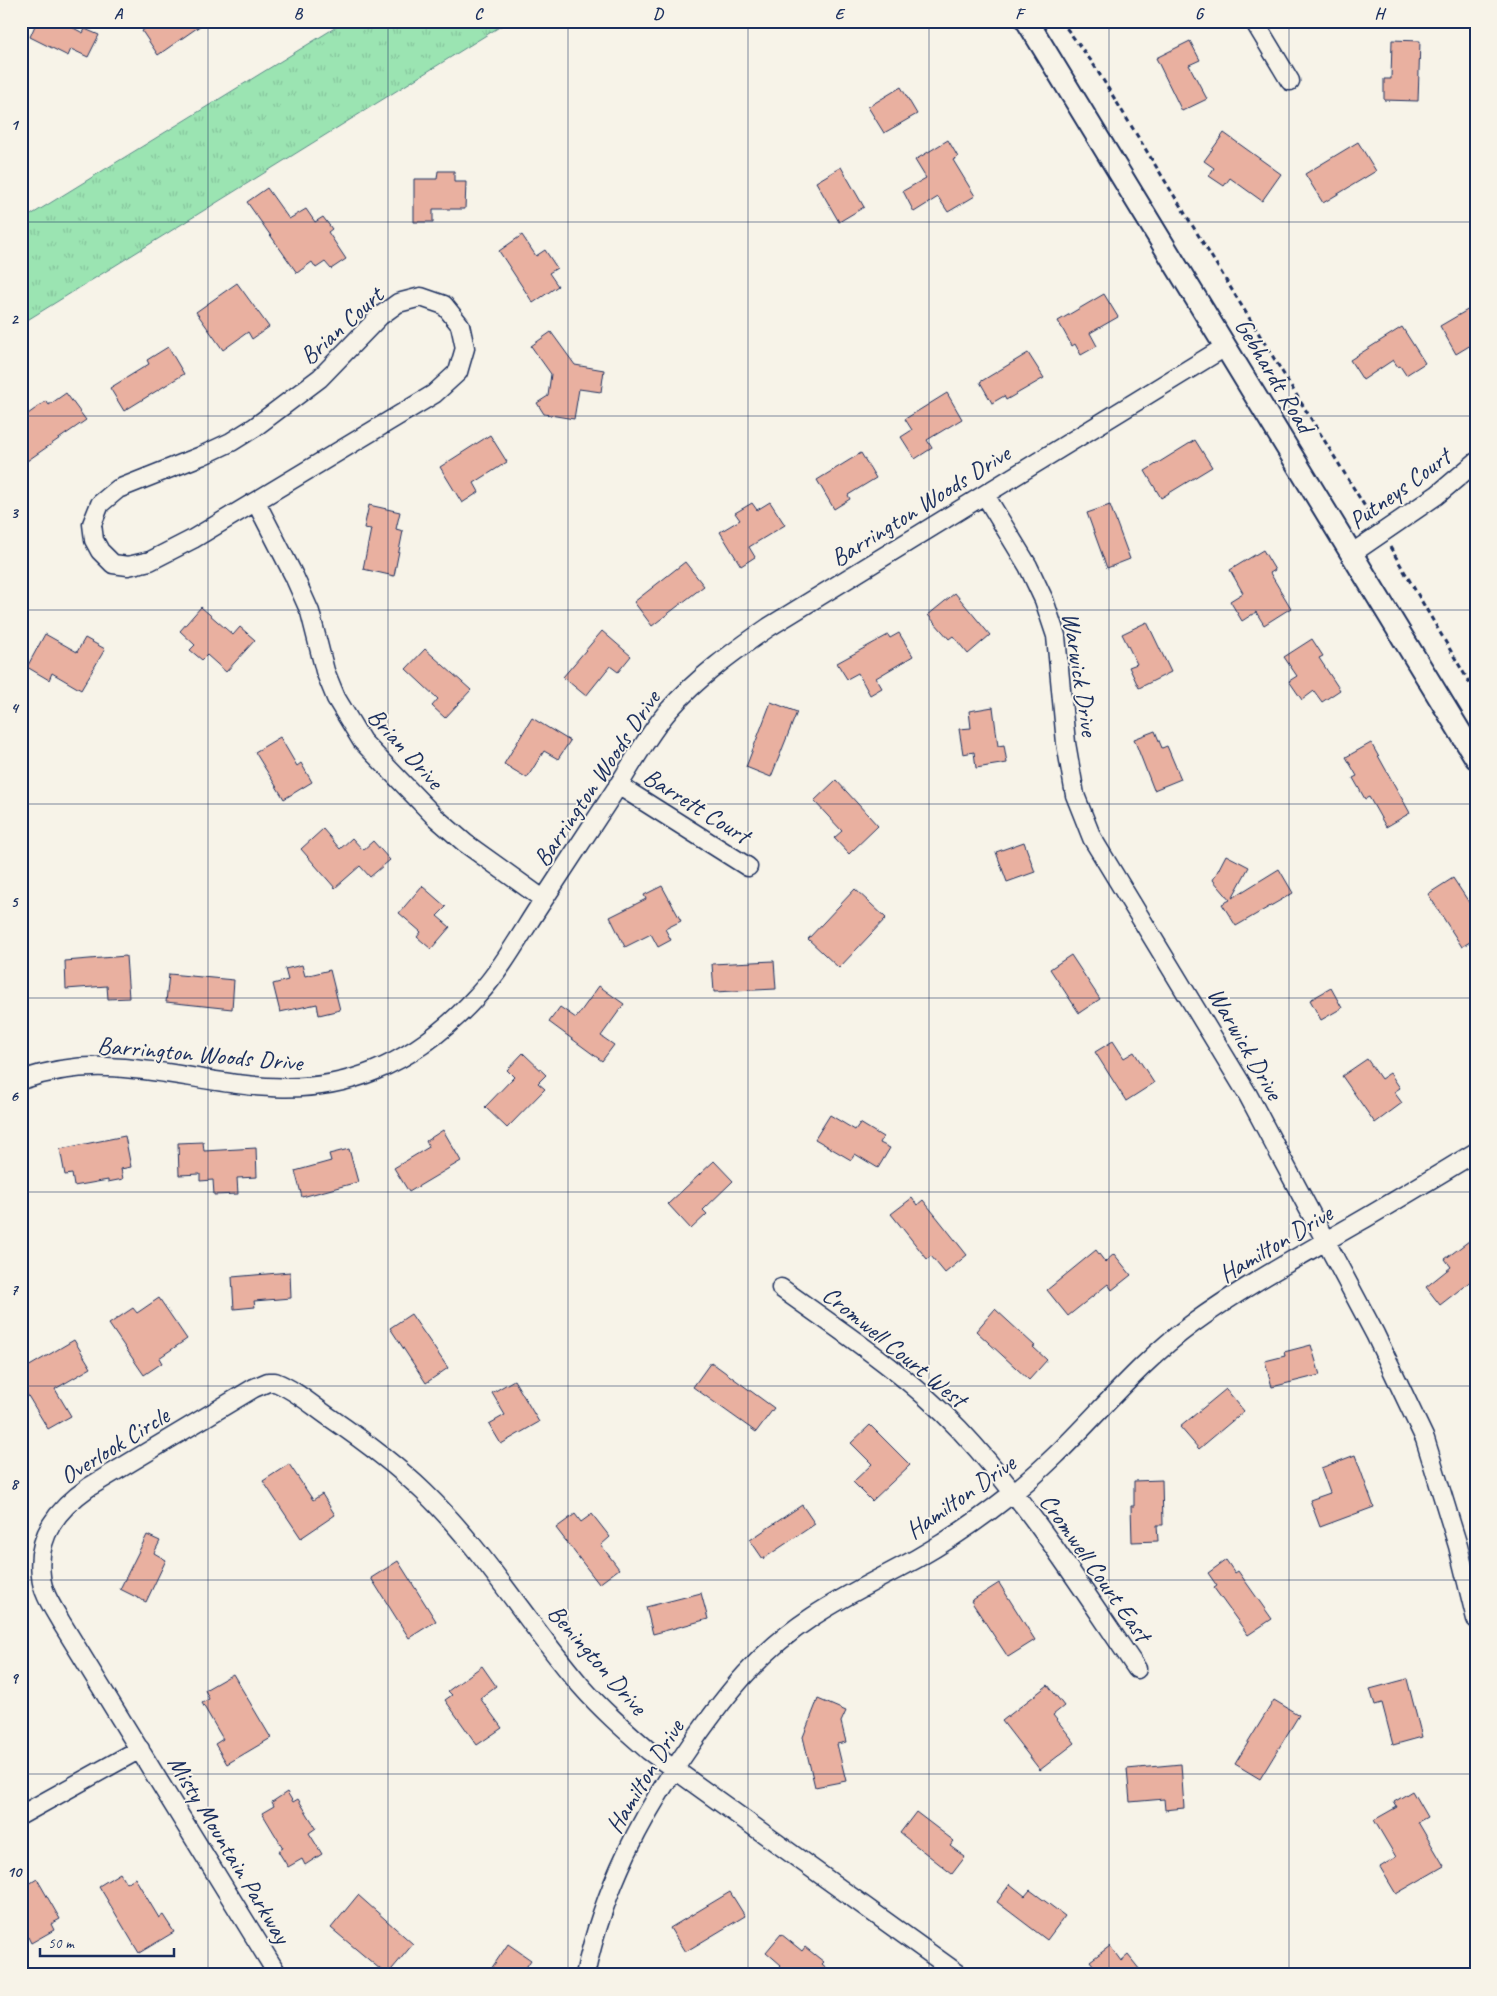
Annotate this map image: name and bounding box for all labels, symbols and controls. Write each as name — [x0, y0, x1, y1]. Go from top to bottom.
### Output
text: A — [114, 4, 124, 24]
text: B — [294, 4, 304, 24]
text: C — [474, 4, 484, 24]
text: D — [653, 4, 664, 24]
text: E — [835, 4, 846, 24]
text: F — [1015, 4, 1026, 24]
text: G — [1195, 4, 1205, 24]
text: H — [1374, 4, 1386, 24]
text: 1 — [10, 115, 19, 135]
street label: Brian Court — [293, 278, 392, 372]
text: 2 — [10, 309, 19, 329]
street label: Gebhardt Road — [1227, 312, 1323, 442]
street label: Barrington Woods Drive — [825, 437, 1018, 574]
street label: Putneys Court — [1342, 439, 1460, 536]
text: 3 — [10, 503, 19, 523]
street label: Warwick Drive — [1054, 610, 1106, 740]
street label: Barrington Woods Drive — [526, 683, 669, 873]
text: 4 — [10, 698, 19, 718]
street label: Brian Drive — [360, 701, 451, 797]
street label: Barrett Court — [637, 761, 759, 853]
text: 5 — [11, 892, 20, 912]
street label: Warwick Drive — [1200, 982, 1291, 1107]
street label: Barrington Woods Drive — [96, 1029, 306, 1079]
text: 6 — [10, 1086, 19, 1106]
street label: Hamilton Drive — [1213, 1197, 1340, 1290]
street label: Cromwell Court West — [816, 1279, 976, 1417]
text: 7 — [10, 1280, 19, 1300]
street label: Overlook Circle — [54, 1399, 177, 1492]
street label: Hamilton Drive — [899, 1446, 1023, 1546]
text: 8 — [10, 1474, 19, 1494]
street label: Cromwell Court East — [1032, 1487, 1160, 1651]
street label: Benington Drive — [540, 1598, 655, 1723]
text: 9 — [10, 1668, 19, 1688]
street label: Hamilton Drive — [598, 1712, 692, 1839]
street label: Misty Mountain Parkway — [160, 1750, 299, 1951]
text: 10 — [7, 1862, 23, 1882]
scale bar — [40, 1926, 174, 1958]
text: 50 m — [48, 1934, 75, 1953]

